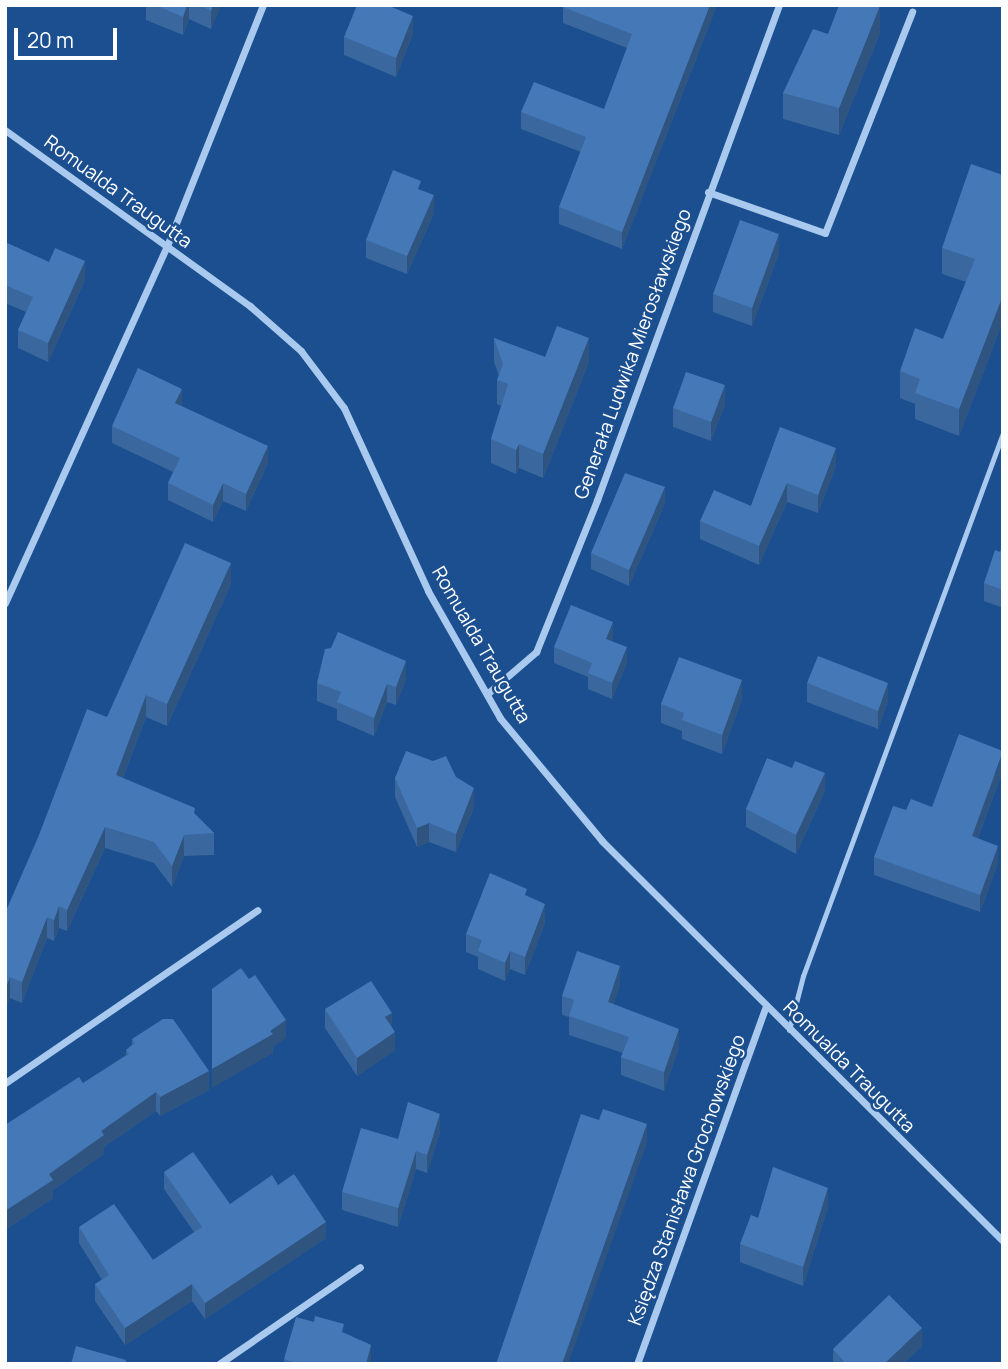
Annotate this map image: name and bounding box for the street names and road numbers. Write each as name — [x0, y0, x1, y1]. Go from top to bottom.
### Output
street label: Romualda Traugutta — [40, 131, 196, 253]
street label: Generała Ludwika Mierosławskiego — [570, 206, 696, 502]
street label: Romualda Traugutta — [427, 563, 535, 727]
street label: Romualda Traugutta — [778, 996, 920, 1138]
street label: Księdza Stanisława Grochowskiego — [624, 1031, 750, 1329]

